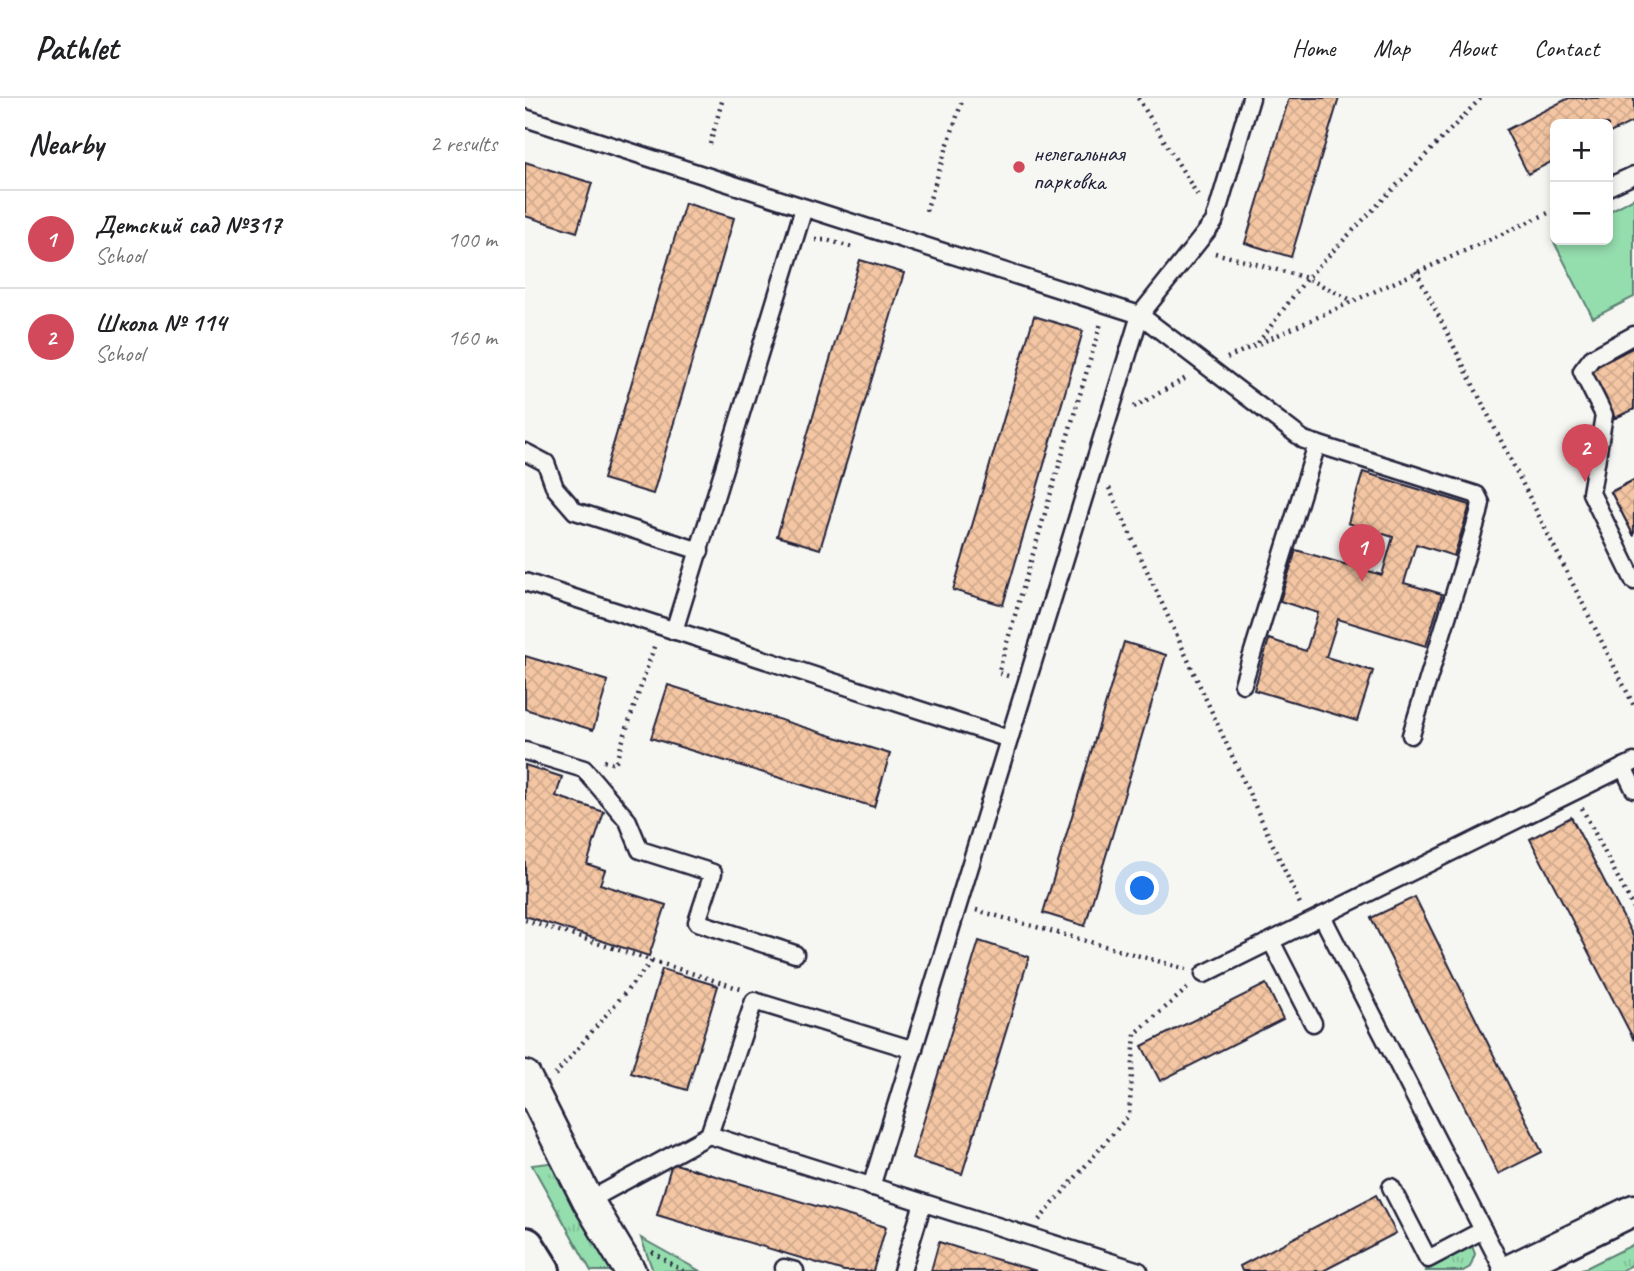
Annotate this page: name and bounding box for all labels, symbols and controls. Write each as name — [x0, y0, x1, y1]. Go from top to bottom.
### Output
text: Pathlet — [35, 27, 118, 69]
text: Home — [1292, 33, 1335, 63]
text: Map — [1373, 33, 1410, 63]
text: About — [1448, 33, 1496, 63]
text: Contact — [1534, 33, 1599, 63]
map controls — [1550, 119, 1613, 245]
button: + — [1550, 119, 1613, 182]
text: Nearby — [28, 125, 104, 163]
text: 2 results — [430, 129, 497, 158]
place label: нелегальная парковка — [1033, 138, 1126, 196]
marker: нелегальная парковка — [1011, 159, 1027, 175]
button: − — [1550, 182, 1613, 245]
text: Детский сад №317 — [95, 208, 281, 241]
text: 1 — [46, 225, 56, 254]
text: 100 m — [448, 225, 497, 254]
text: School — [95, 241, 144, 270]
text: Школа № 114 — [95, 306, 226, 339]
text: 2 — [46, 323, 56, 352]
text: 160 m — [448, 323, 497, 352]
text: School — [95, 339, 144, 368]
pin: 2 — [1562, 424, 1608, 482]
pin: 1 — [1339, 524, 1385, 582]
your location — [1125, 871, 1159, 905]

